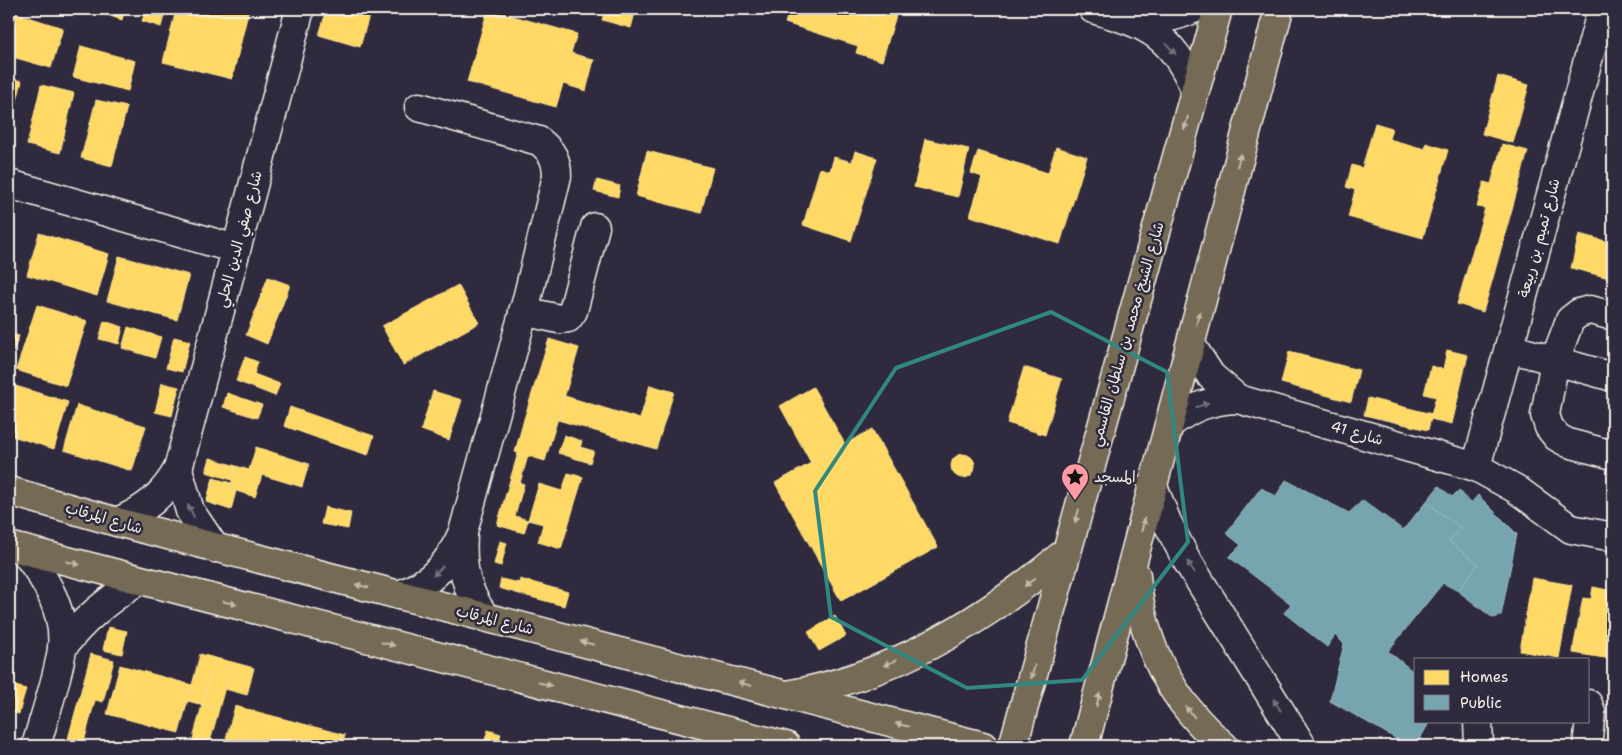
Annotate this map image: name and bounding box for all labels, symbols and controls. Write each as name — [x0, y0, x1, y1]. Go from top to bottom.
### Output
one-way arrow — [1165, 42, 1177, 54]
one-way arrow — [1181, 116, 1189, 131]
one-way arrow — [1235, 153, 1243, 168]
street label: شارع صفي الدين الحلي — [211, 168, 270, 310]
street label: شارع تميم بن ربيعة — [1513, 176, 1566, 300]
street label: شارع الشيخ محمد بن سلطان القاسمي — [1085, 219, 1172, 449]
one-way arrow — [1194, 310, 1202, 325]
one-way arrow — [1194, 401, 1209, 408]
street label: شارع 41 — [1328, 416, 1386, 450]
place icon: المسجد — [1060, 462, 1090, 501]
place label: المسجد — [1094, 467, 1136, 487]
street label: شارع المرقاب — [63, 497, 145, 539]
one-way arrow — [187, 504, 195, 518]
one-way arrow — [1072, 508, 1080, 523]
one-way arrow — [1139, 518, 1147, 533]
one-way arrow — [65, 559, 80, 567]
one-way arrow — [1186, 560, 1196, 573]
one-way arrow — [432, 565, 444, 577]
one-way arrow — [1023, 577, 1037, 587]
one-way arrow — [355, 581, 370, 589]
one-way arrow — [223, 600, 238, 608]
street label: شارع المرقاب — [454, 601, 536, 639]
one-way arrow — [580, 639, 595, 647]
one-way arrow — [380, 640, 395, 648]
legend — [1414, 658, 1590, 722]
one-way arrow — [883, 660, 897, 668]
one-way arrow — [1029, 665, 1037, 680]
text: Homes — [1460, 667, 1508, 687]
one-way arrow — [737, 680, 752, 688]
one-way arrow — [537, 681, 552, 689]
one-way arrow — [1094, 692, 1102, 707]
text: Public — [1460, 693, 1502, 713]
one-way arrow — [1272, 698, 1281, 711]
one-way arrow — [1184, 706, 1195, 719]
one-way arrow — [894, 721, 909, 729]

